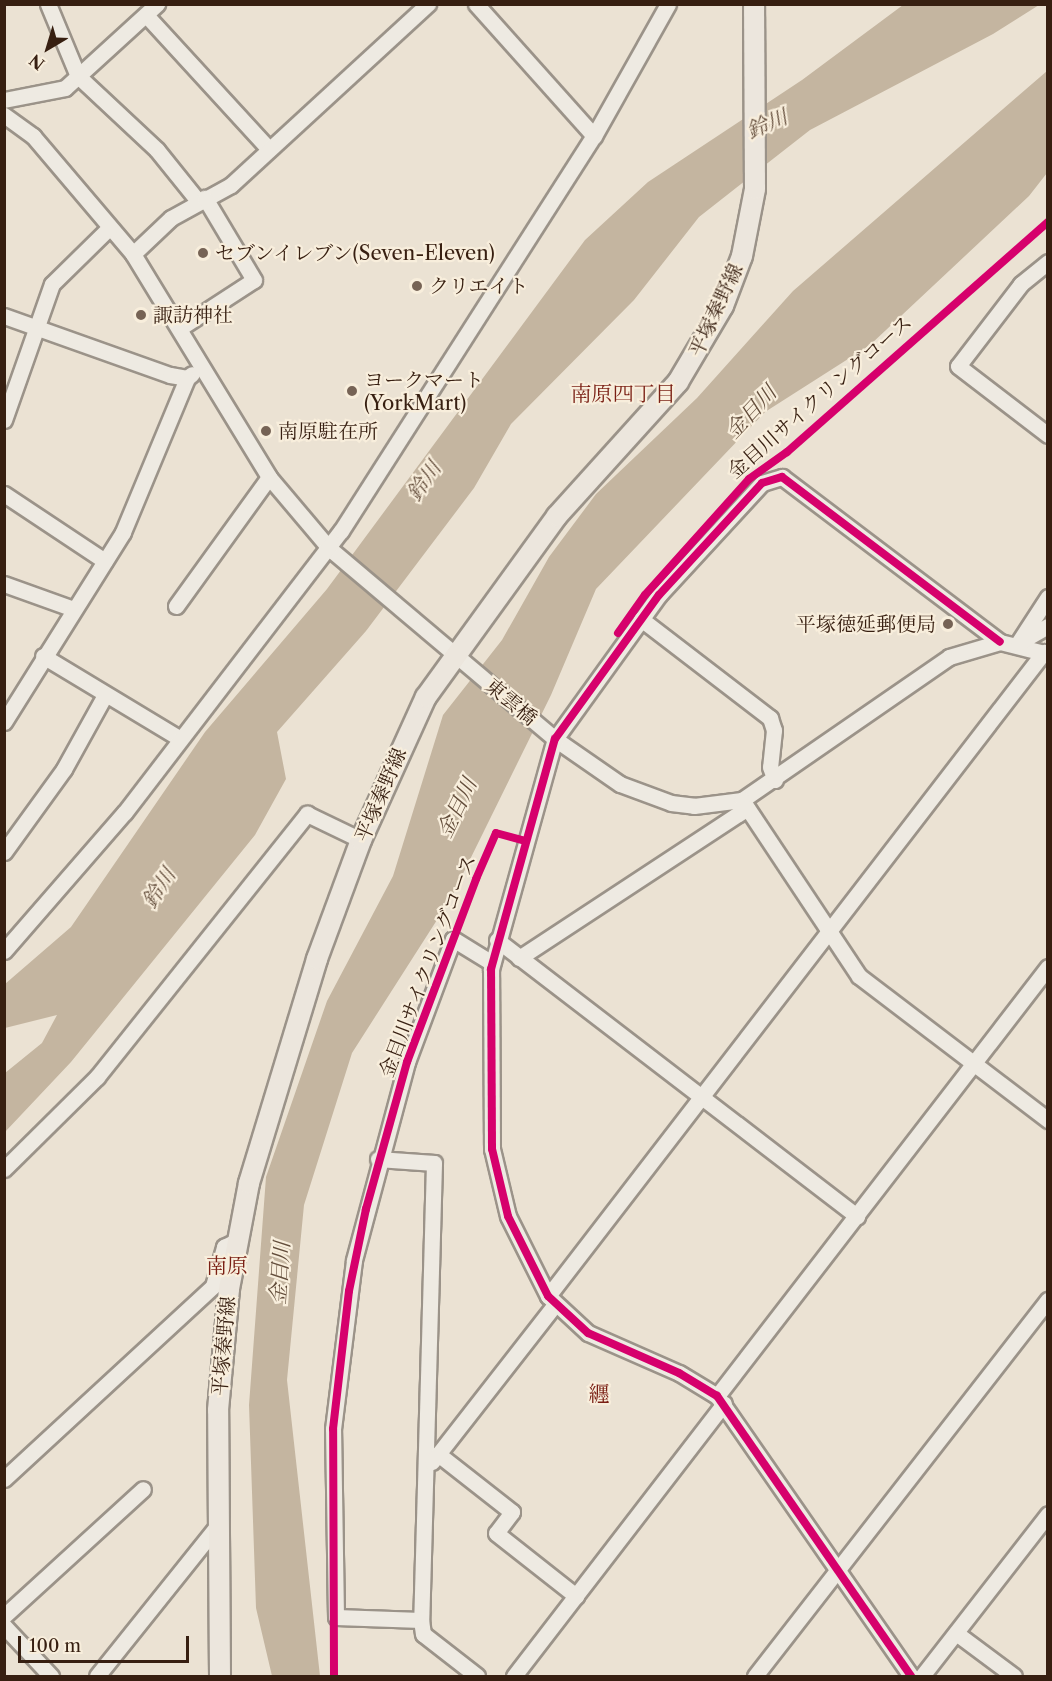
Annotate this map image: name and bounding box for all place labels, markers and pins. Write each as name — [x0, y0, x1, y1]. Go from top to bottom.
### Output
place label: セブンイレブン(Seven-Eleven) — [215, 241, 497, 265]
marker: セブンイレブン(Seven-Eleven) — [196, 246, 210, 260]
place label: クリエイト — [429, 274, 529, 298]
marker: クリエイト — [410, 279, 424, 293]
place label: 諏訪神社 — [153, 303, 233, 327]
marker: 諏訪神社 — [134, 308, 148, 322]
place label: ヨークマート (YorkMart) — [364, 368, 484, 415]
marker: ヨークマート (YorkMart) — [345, 384, 359, 398]
place label: 南原駐在所 — [278, 419, 378, 443]
marker: 南原駐在所 — [259, 424, 273, 438]
place label: 平塚徳延郵便局 — [796, 612, 936, 636]
marker: 平塚徳延郵便局 — [941, 617, 955, 631]

